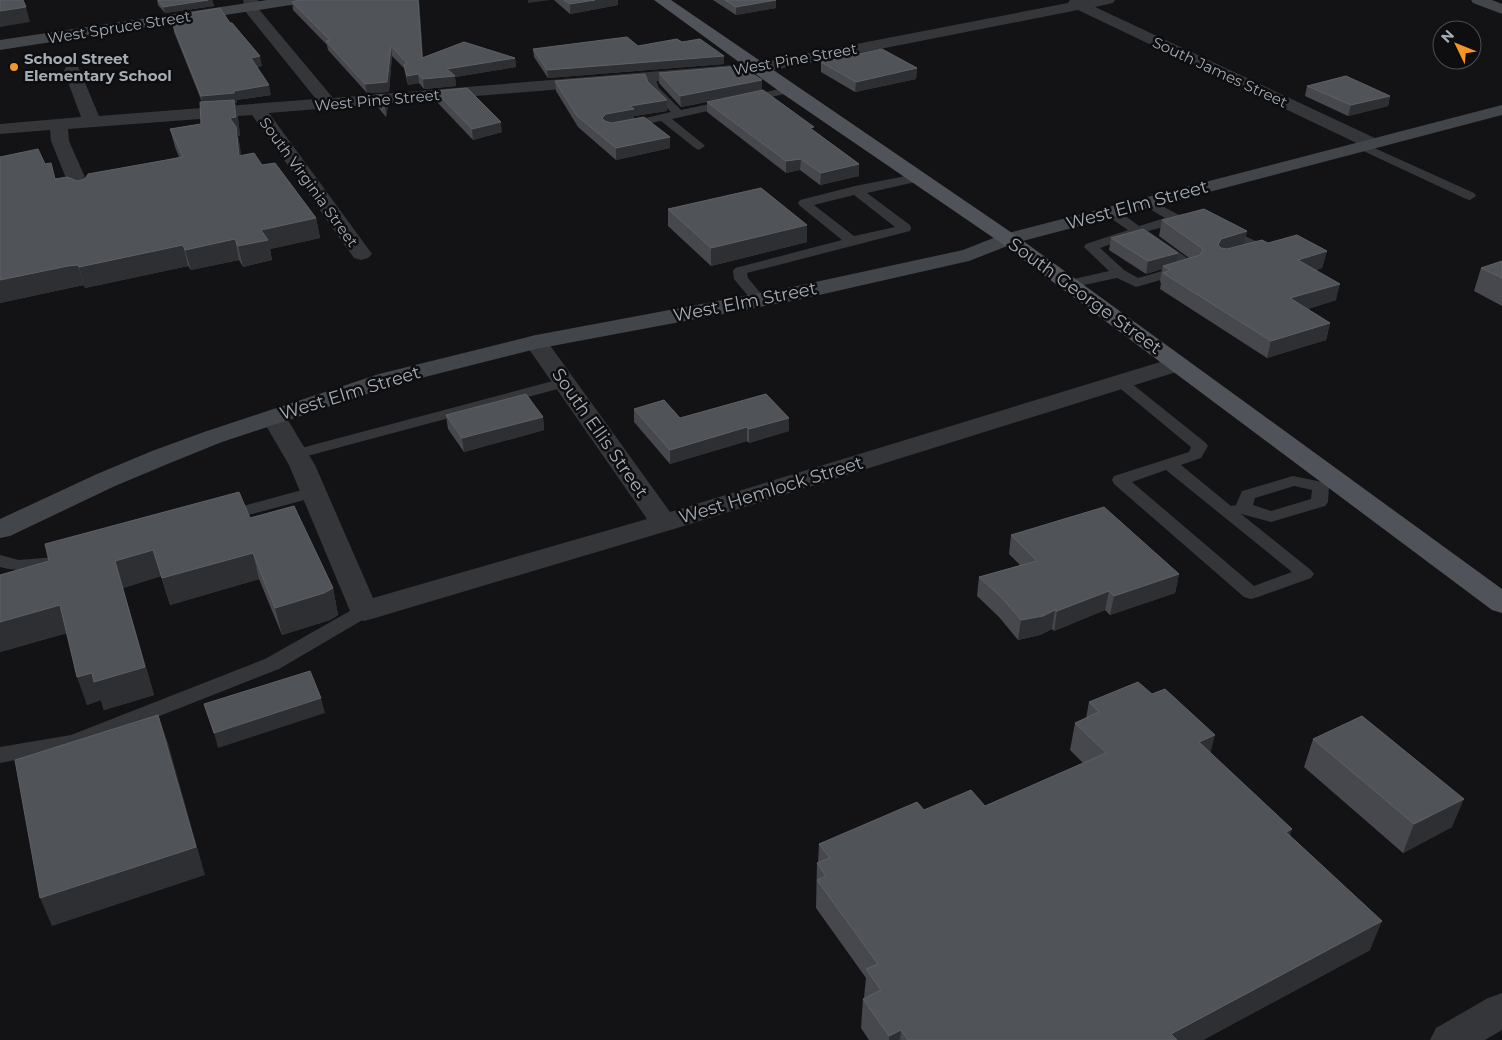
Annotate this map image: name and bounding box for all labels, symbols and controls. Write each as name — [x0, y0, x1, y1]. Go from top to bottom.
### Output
street label: West Spruce Street — [46, 6, 192, 48]
north arrow — [1432, 20, 1482, 70]
text: N — [1437, 26, 1458, 46]
street label: South James Street — [1149, 32, 1291, 112]
street label: West Pine Street — [732, 39, 858, 79]
place label: School Street Elementary School — [24, 49, 172, 85]
marker: School Street Elementary School — [8, 61, 20, 73]
street label: West Pine Street — [314, 85, 440, 115]
street label: South Virginia Street — [256, 113, 362, 251]
street label: West Elm Street — [1064, 176, 1210, 234]
street label: South George Street — [1004, 233, 1166, 359]
street label: West Elm Street — [671, 277, 819, 327]
street label: West Elm Street — [277, 361, 423, 425]
street label: South Ellis Street — [547, 364, 653, 502]
street label: West Hemlock Street — [676, 452, 866, 528]

